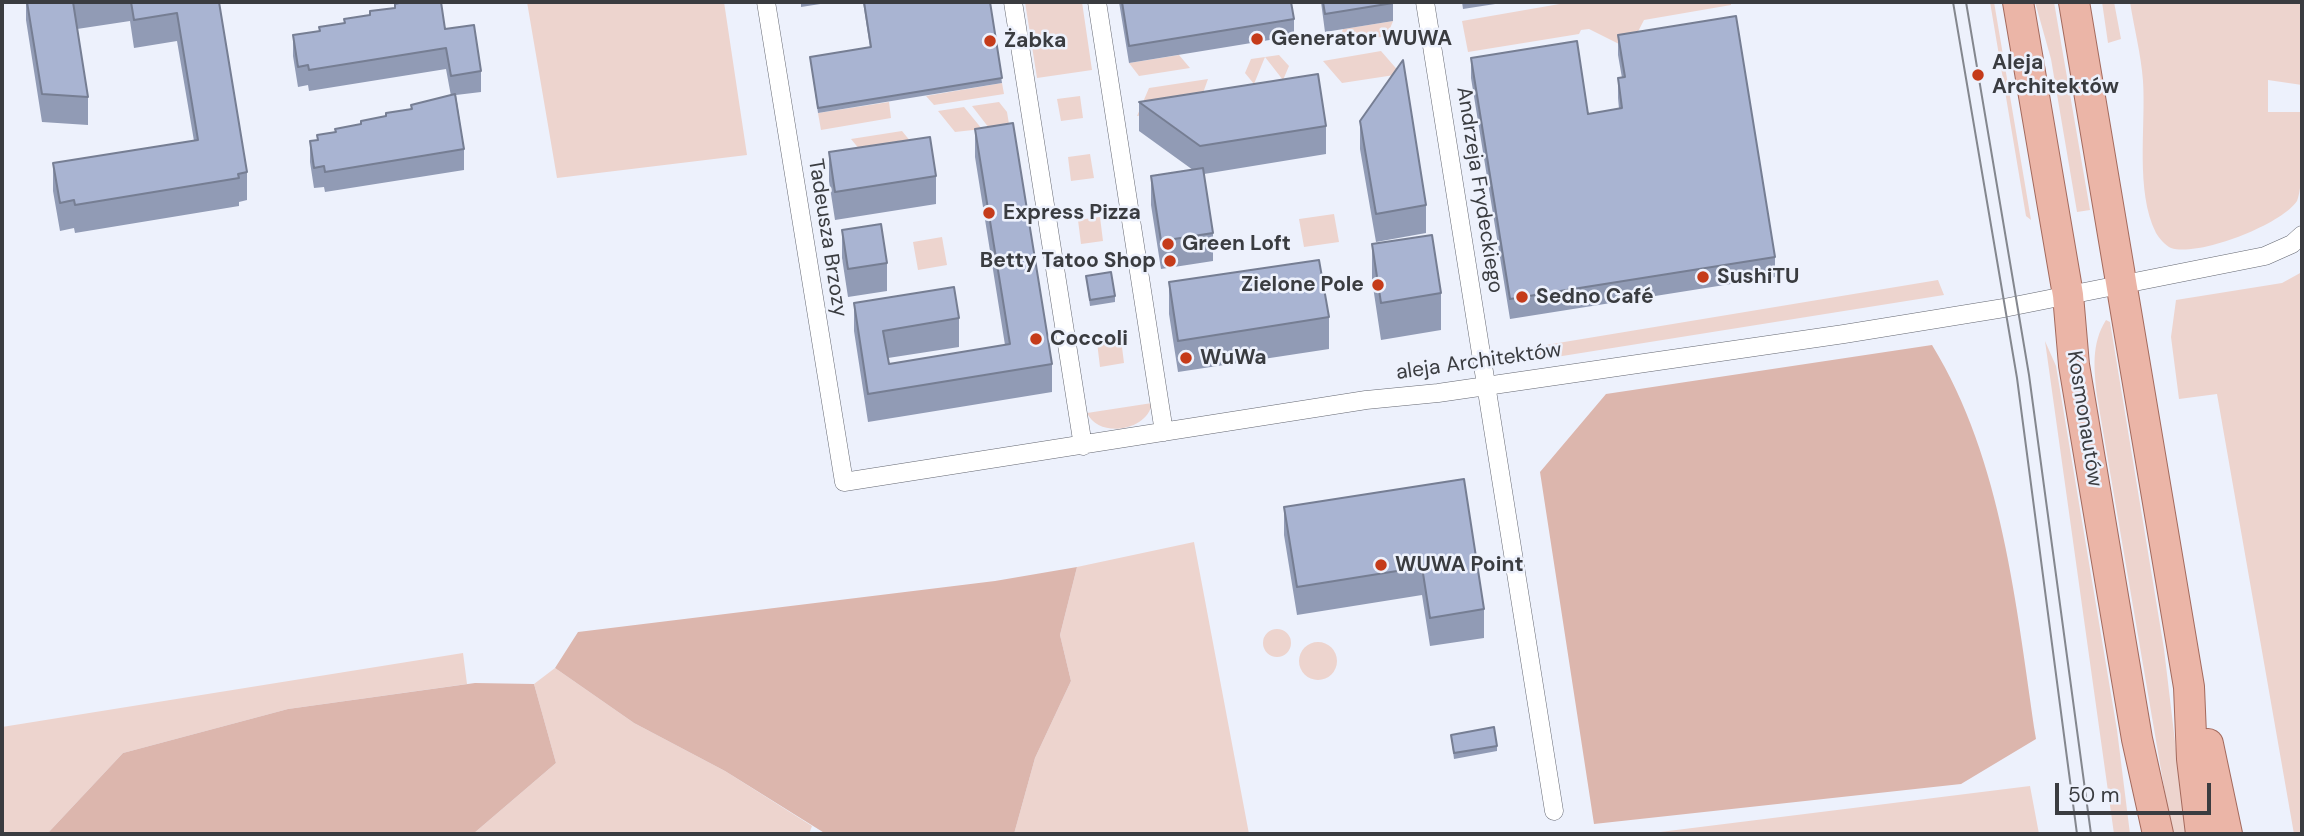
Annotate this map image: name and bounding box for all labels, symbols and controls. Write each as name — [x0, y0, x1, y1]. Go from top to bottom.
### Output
place label: Generator WUWA — [1271, 26, 1452, 52]
place label: Żabka — [1004, 28, 1066, 54]
marker: Generator WUWA — [1249, 31, 1265, 47]
marker: Żabka — [982, 33, 998, 49]
place label: Aleja Architektów — [1992, 50, 2119, 100]
marker: Aleja Architektów — [1970, 67, 1986, 83]
street label: Andrzeja Frydeckiego — [1450, 85, 1508, 295]
street label: Tadeusza Brzozy — [802, 157, 852, 319]
place label: Express Pizza — [1003, 200, 1141, 226]
marker: Express Pizza — [981, 205, 997, 221]
place label: Green Loft — [1182, 231, 1291, 257]
marker: Green Loft — [1160, 236, 1176, 252]
place label: Betty Tatoo Shop — [980, 248, 1156, 274]
marker: Betty Tatoo Shop — [1162, 253, 1178, 269]
place label: SushiTU — [1717, 264, 1799, 290]
marker: SushiTU — [1695, 269, 1711, 285]
place label: Zielone Pole — [1241, 272, 1364, 298]
marker: Zielone Pole — [1370, 277, 1386, 293]
place label: Sedno Café — [1536, 284, 1654, 310]
marker: Sedno Café — [1514, 289, 1530, 305]
place label: Coccoli — [1050, 326, 1128, 352]
marker: Coccoli — [1028, 331, 1044, 347]
street label: aleja Architektów — [1395, 338, 1563, 386]
place label: WuWa — [1200, 345, 1267, 371]
street label: Kosmonautów — [2061, 349, 2107, 489]
marker: WuWa — [1178, 350, 1194, 366]
place label: WUWA Point — [1395, 552, 1523, 578]
marker: WUWA Point — [1373, 557, 1389, 573]
scale bar — [2059, 770, 2215, 814]
text: 50 m — [2068, 781, 2119, 809]

